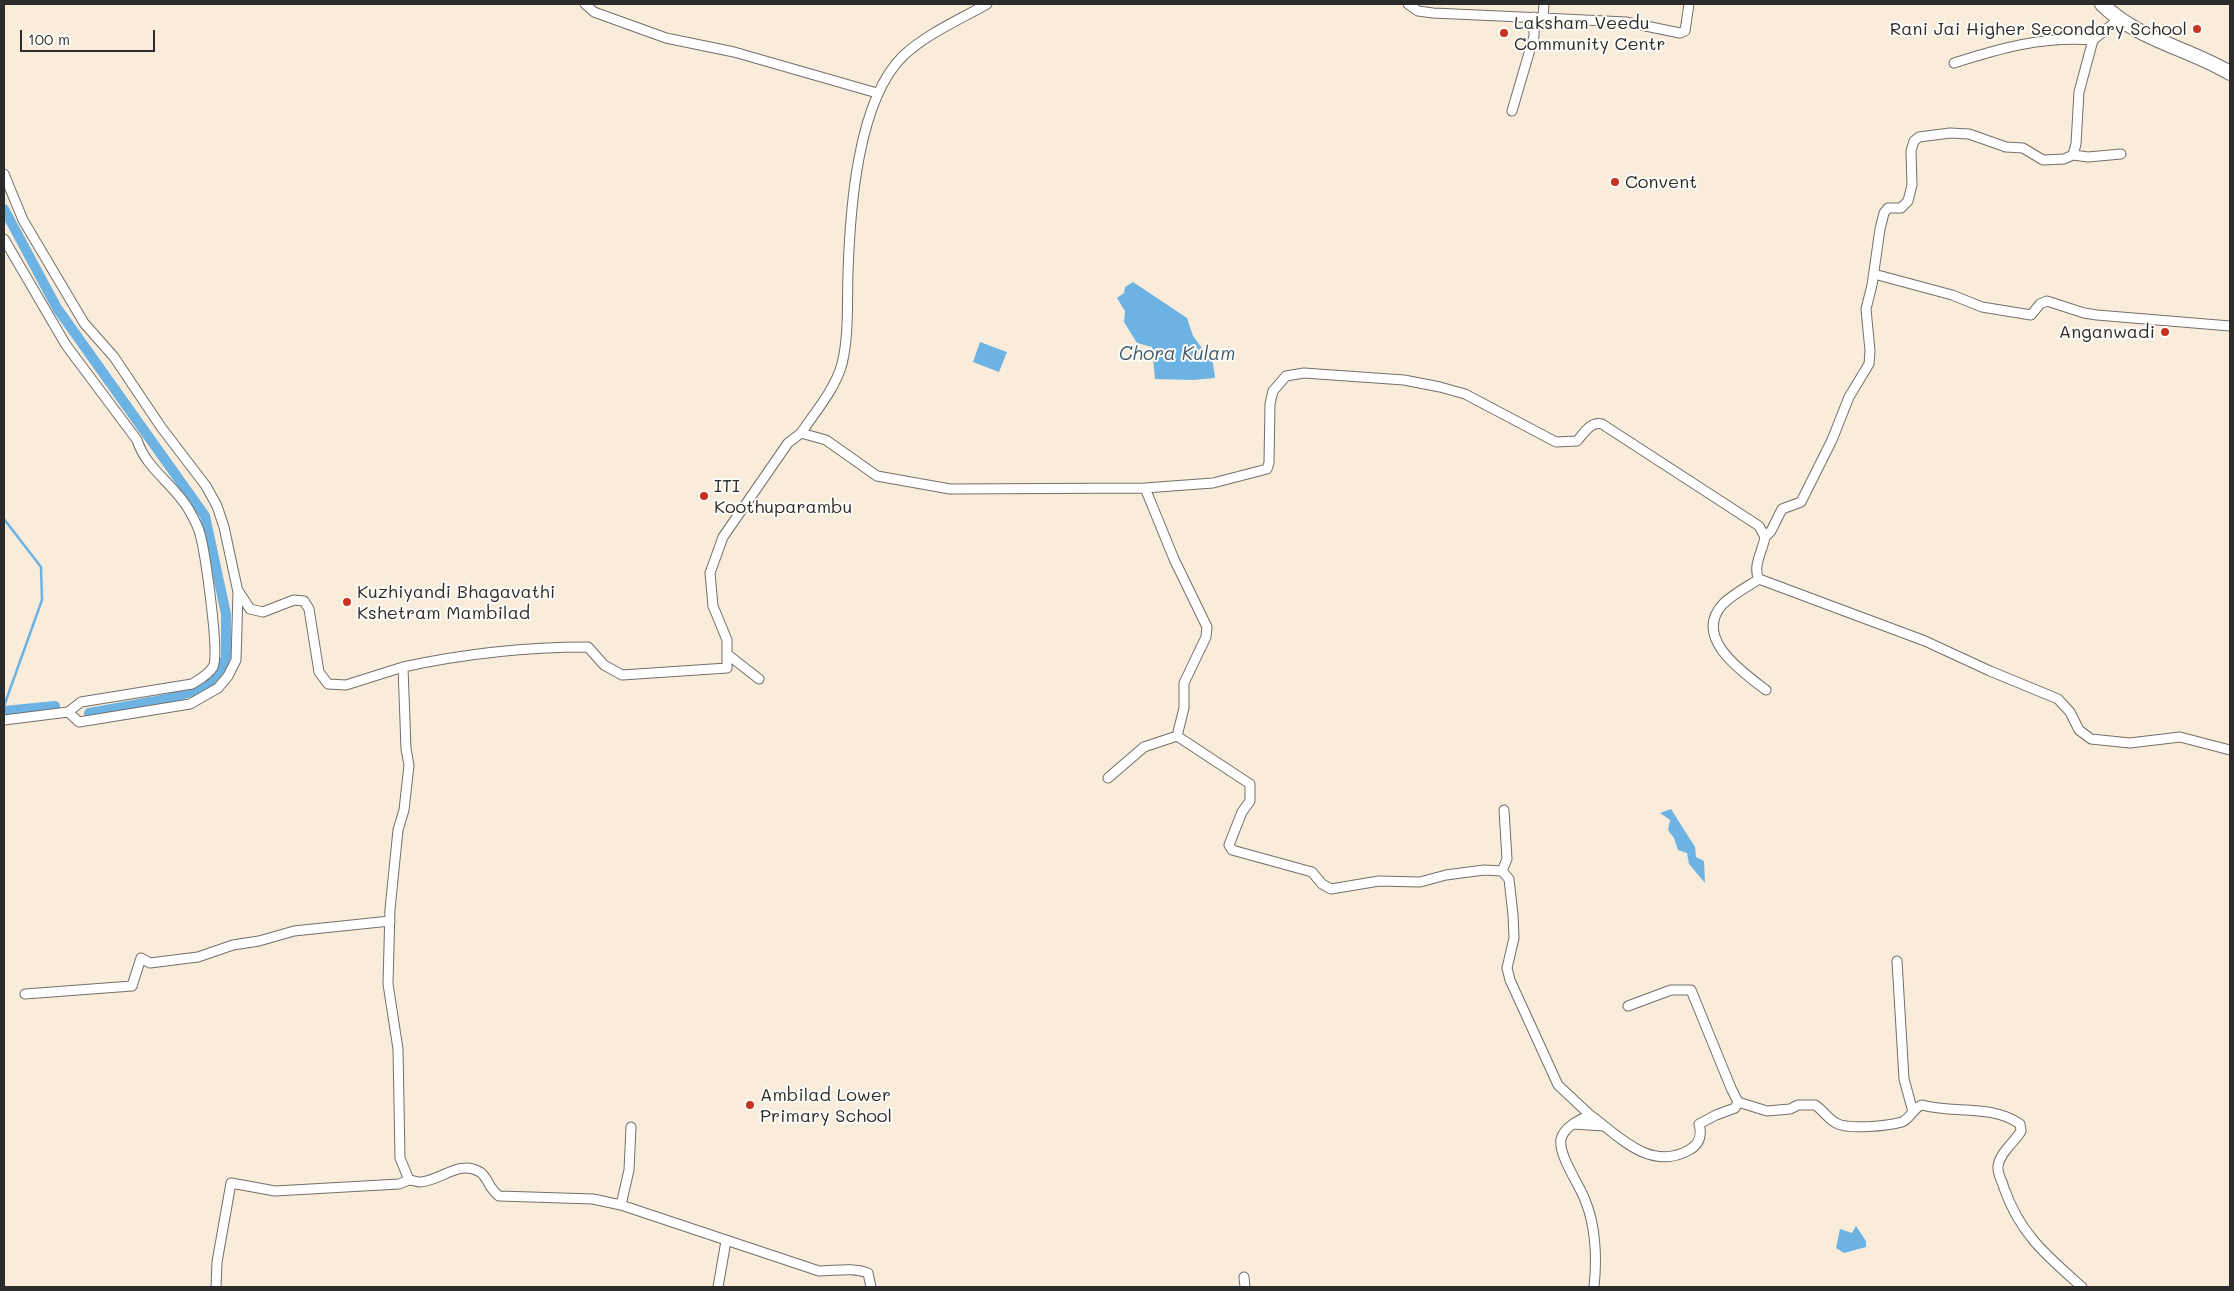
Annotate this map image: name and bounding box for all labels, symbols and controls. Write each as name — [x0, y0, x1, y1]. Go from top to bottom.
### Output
place label: Laksham Veedu Community Centr — [1514, 12, 1666, 54]
place label: Rani Jai Higher Secondary School — [1890, 18, 2187, 40]
scale bar — [22, 20, 158, 52]
marker: Rani Jai Higher Secondary School — [2191, 23, 2203, 35]
marker: Laksham Veedu Community Centr — [1498, 27, 1510, 39]
text: 100 m — [28, 29, 70, 49]
place label: Convent — [1625, 171, 1697, 193]
marker: Convent — [1609, 176, 1621, 188]
place label: Anganwadi — [2059, 321, 2155, 343]
marker: Anganwadi — [2159, 326, 2171, 338]
water label: Chora Kulam — [1119, 343, 1235, 365]
place label: ITI Koothuparambu — [714, 475, 852, 518]
marker: ITI Koothuparambu — [698, 490, 710, 502]
place label: Kuzhiyandi Bhagavathi Kshetram Mambilad — [357, 581, 555, 624]
marker: Kuzhiyandi Bhagavathi Kshetram Mambilad — [341, 596, 353, 608]
place label: Ambilad Lower Primary School — [760, 1084, 892, 1126]
marker: Ambilad Lower Primary School — [744, 1099, 756, 1111]

